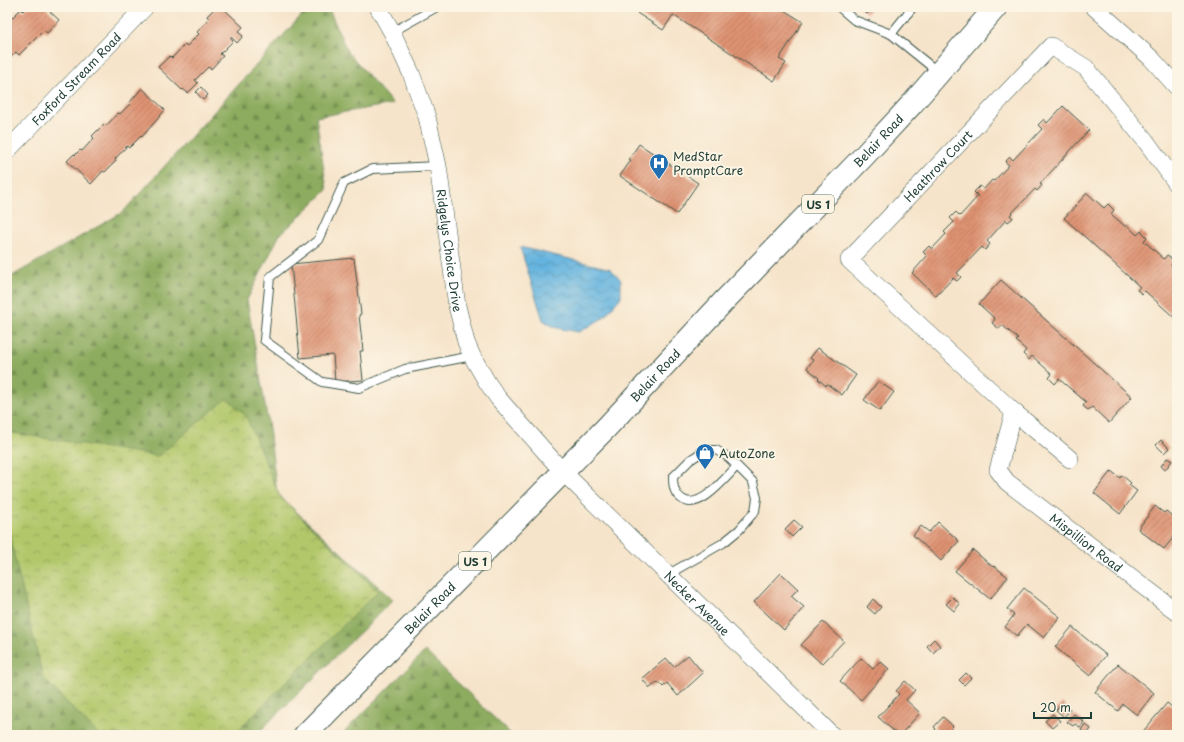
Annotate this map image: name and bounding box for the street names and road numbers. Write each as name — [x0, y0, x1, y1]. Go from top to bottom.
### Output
street label: Foxford Stream Road — [27, 28, 125, 129]
street label: Belair Road — [849, 110, 908, 171]
street label: Heathrow Court — [899, 126, 976, 206]
street label: Ridgelys Choice Drive — [432, 188, 467, 314]
road number: US 1 — [802, 195, 834, 213]
street label: Belair Road — [626, 345, 684, 406]
street label: Mispillion Road — [1046, 509, 1126, 576]
road number: US 1 — [459, 552, 491, 570]
street label: Necker Avenue — [660, 567, 734, 640]
street label: Belair Road — [400, 578, 459, 638]

